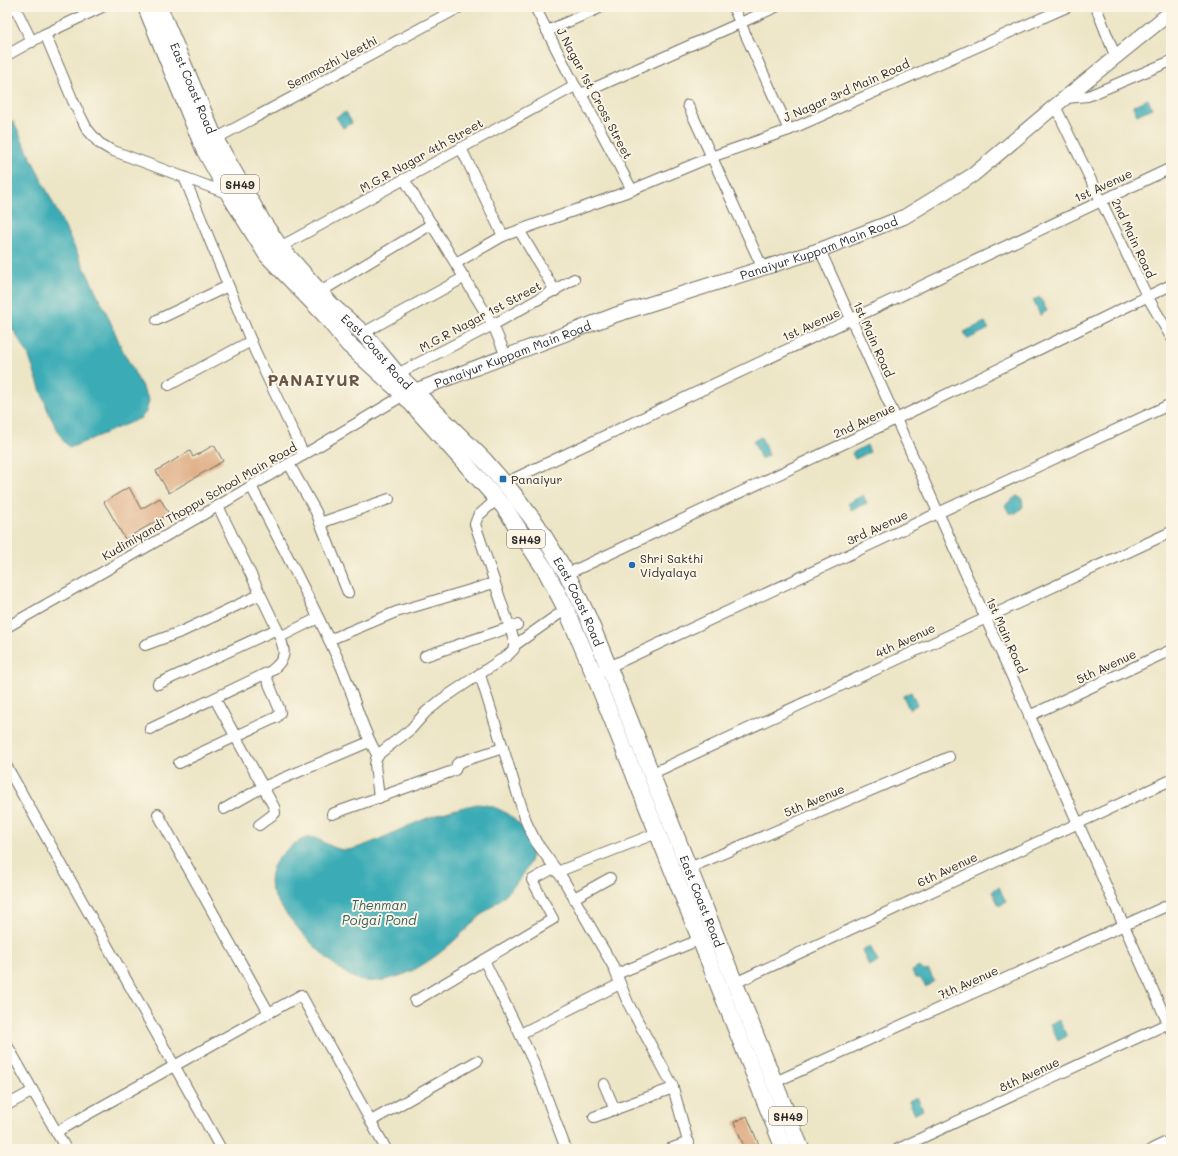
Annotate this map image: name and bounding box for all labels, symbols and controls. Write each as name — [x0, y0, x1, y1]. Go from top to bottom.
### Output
street label: J Nagar 1st Cross Street — [553, 24, 637, 162]
street label: Semmozhi Veethi — [284, 32, 380, 92]
street label: East Coast Road — [167, 40, 220, 136]
street label: J Nagar 3rd Main Road — [780, 55, 912, 125]
street label: M.G.R Nagar 4th Street — [356, 114, 486, 196]
street label: 1st Avenue — [1072, 165, 1134, 205]
road number: SH49 — [221, 175, 259, 193]
street label: 2nd Main Road — [1109, 196, 1160, 281]
street label: Panaiyur Kuppam Main Road — [738, 212, 900, 283]
street label: M.G.R Nagar 1st Street — [416, 277, 544, 355]
street label: 1st Main Road — [850, 299, 898, 380]
street label: 1st Avenue — [780, 304, 842, 344]
street label: East Coast Road — [338, 310, 416, 393]
street label: Panaiyur Kuppam Main Road — [432, 317, 593, 391]
district label: PANAIYUR — [267, 369, 361, 390]
street label: 2nd Avenue — [831, 399, 897, 441]
street label: Kudimiyandi Thoppu School Main Road — [99, 438, 300, 564]
place label: Panaiyur — [511, 471, 562, 487]
marker: Panaiyur — [498, 474, 508, 484]
street label: 3rd Avenue — [844, 506, 910, 548]
road number: SH49 — [507, 530, 545, 548]
place label: Shri Sakthi Vidyalaya — [640, 550, 703, 580]
street label: East Coast Road — [550, 554, 607, 649]
marker: Shri Sakthi Vidyalaya — [627, 560, 637, 570]
street label: 1st Main Road — [983, 595, 1031, 676]
street label: 4th Avenue — [872, 619, 938, 661]
street label: 5th Avenue — [1073, 645, 1139, 687]
street label: 5th Avenue — [781, 780, 847, 820]
street label: 6th Avenue — [914, 848, 980, 890]
street label: East Coast Road — [676, 853, 728, 949]
water label: Thenman Poigai Pond — [342, 896, 417, 928]
street label: 7th Avenue — [935, 962, 1001, 1002]
street label: 8th Avenue — [996, 1053, 1062, 1095]
road number: SH49 — [769, 1107, 807, 1125]

